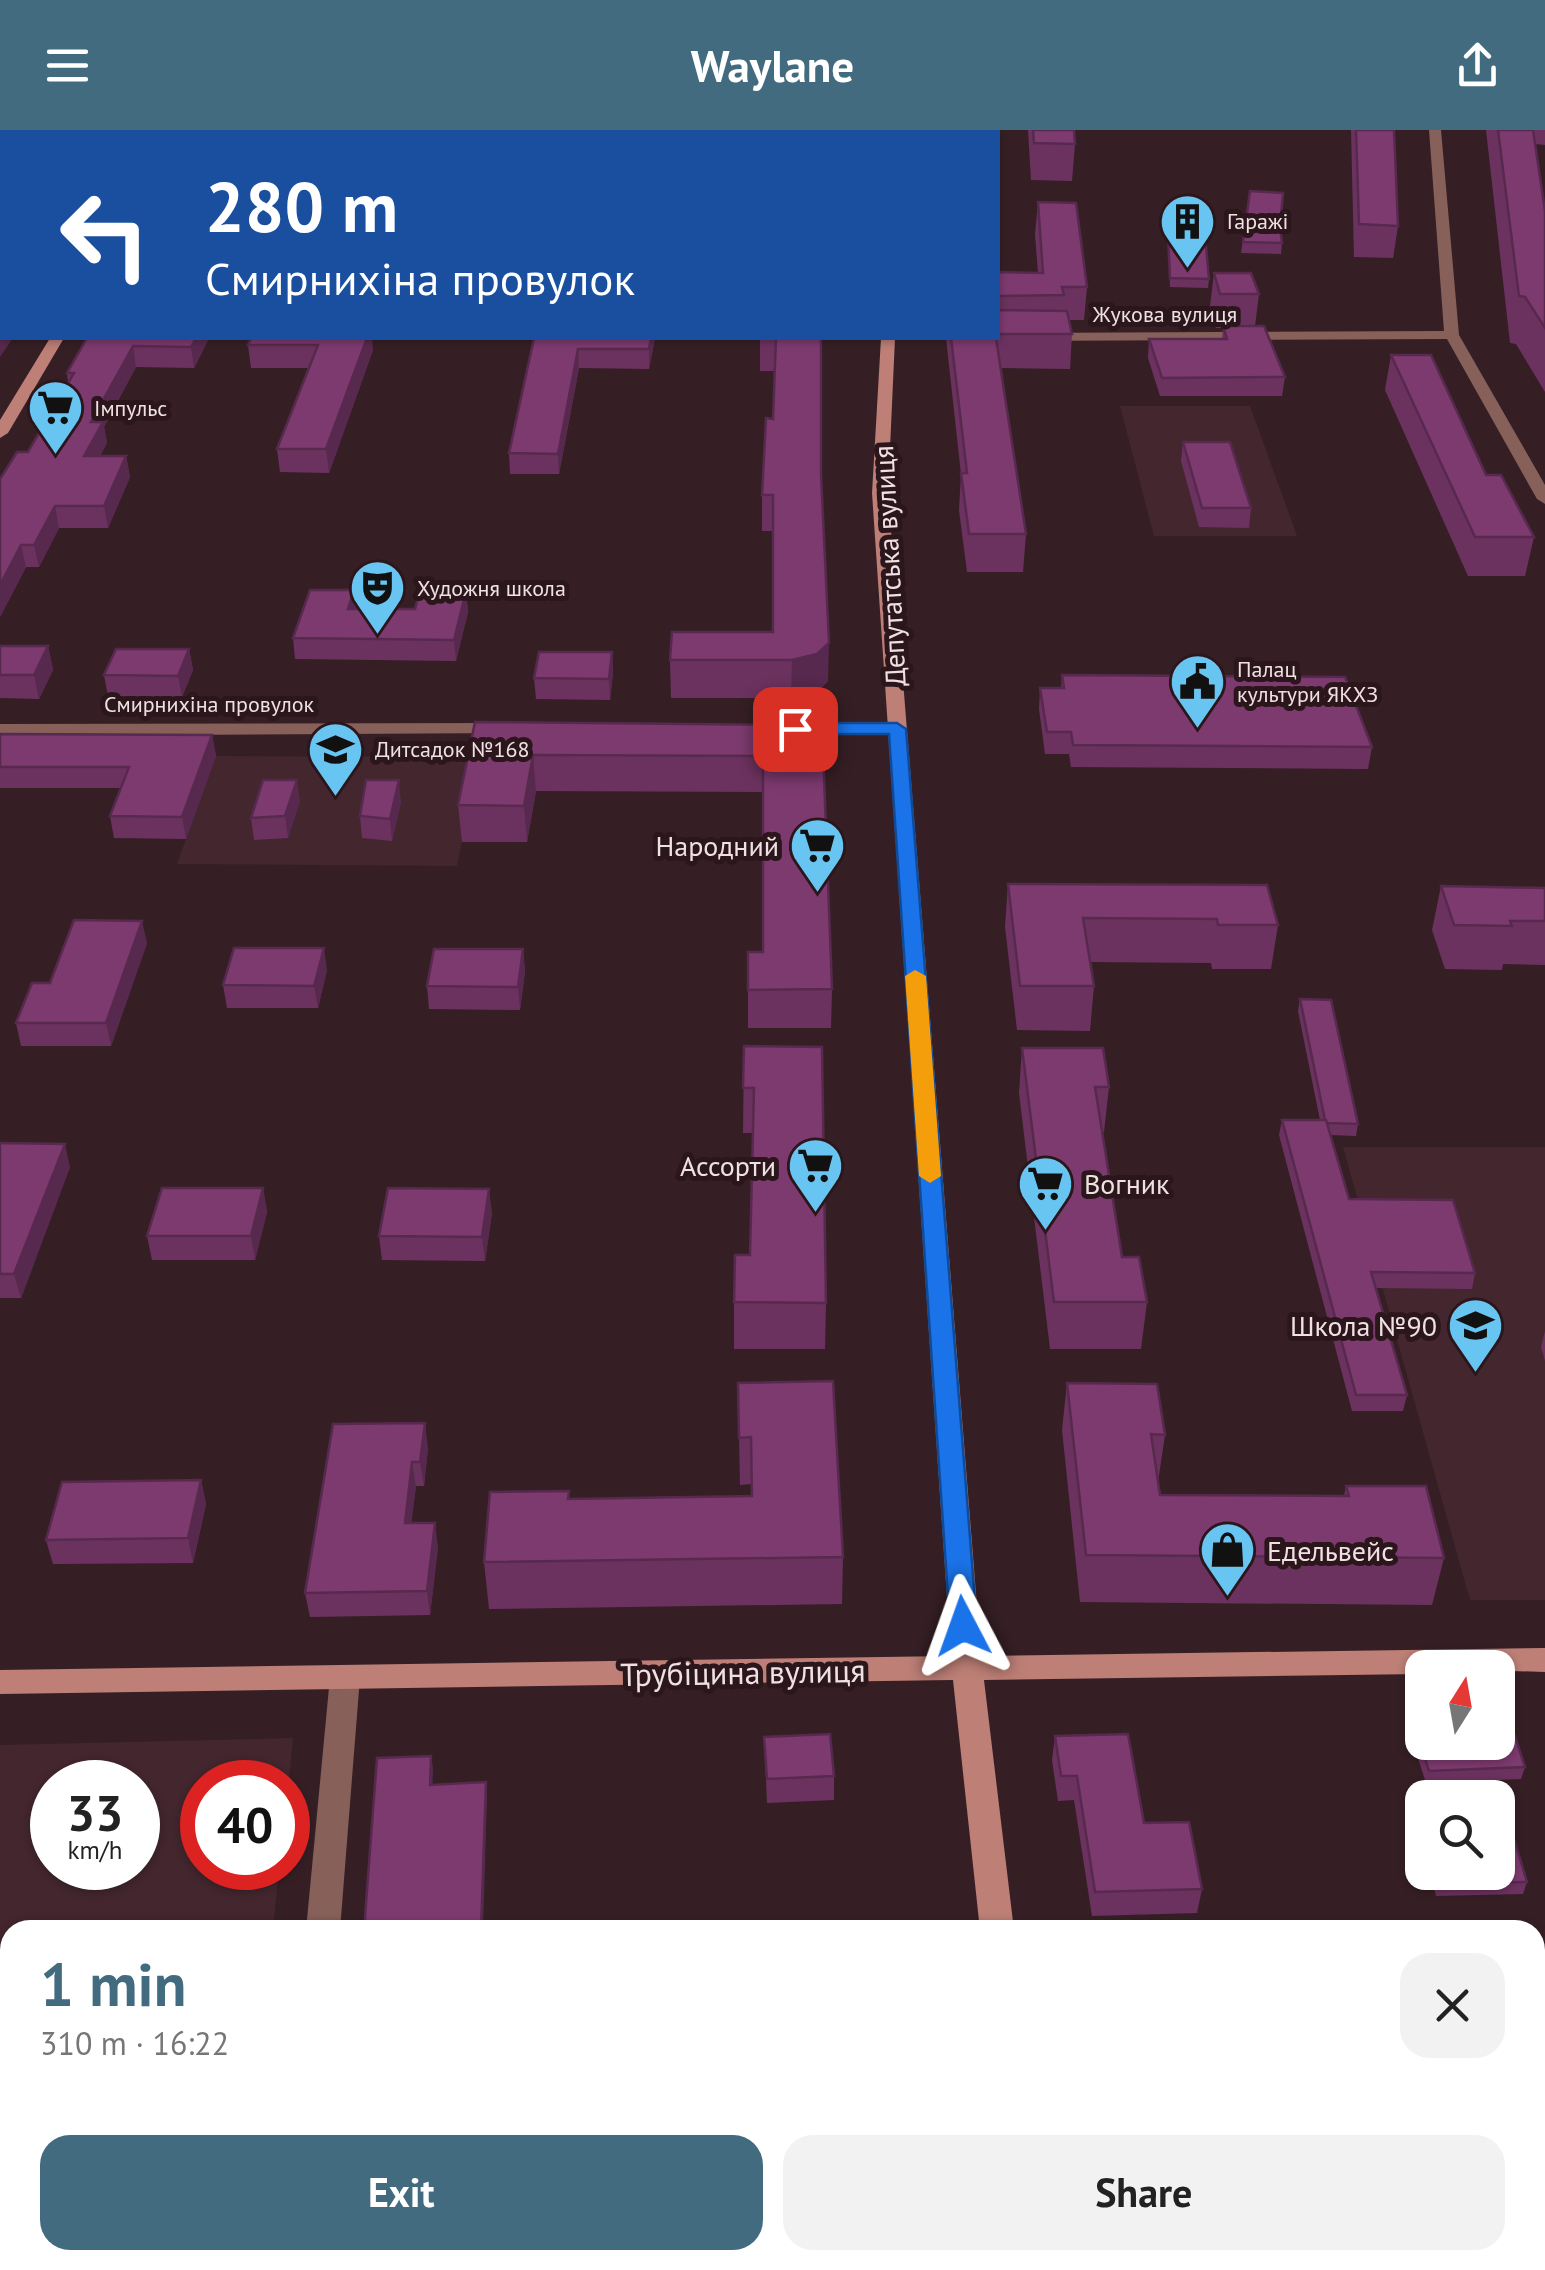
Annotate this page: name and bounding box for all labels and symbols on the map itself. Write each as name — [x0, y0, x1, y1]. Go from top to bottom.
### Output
building icon: Гаражі — [1158, 191, 1218, 270]
place label: Гаражі — [1227, 207, 1288, 235]
street label: Жукова вулиця — [1092, 300, 1237, 328]
supermarket icon: Імпульс — [25, 378, 85, 457]
place label: Імпульс — [94, 394, 167, 422]
street label: Депутатська вулиця — [864, 445, 914, 687]
theatre icon: Художня школа — [348, 558, 408, 637]
place label: Художня школа — [417, 574, 566, 602]
public building icon: Палац культури ЯКХЗ — [1168, 652, 1228, 731]
place label: Палац культури ЯКХЗ — [1237, 655, 1378, 708]
pin — [753, 687, 838, 772]
street label: Смирнихіна провулок — [104, 690, 315, 718]
school or university icon: Дитсадок №168 — [306, 719, 366, 798]
place label: Дитсадок №168 — [375, 735, 530, 763]
supermarket icon: Народний — [788, 815, 848, 894]
place label: Народний — [655, 827, 779, 864]
supermarket icon: Ассорти — [785, 1135, 845, 1214]
place label: Ассорти — [680, 1147, 776, 1184]
supermarket icon: Вогник — [1015, 1153, 1075, 1232]
place label: Вогник — [1084, 1165, 1170, 1202]
school or university icon: Школа №90 — [1446, 1295, 1506, 1374]
place label: Школа №90 — [1290, 1307, 1437, 1344]
shop icon: Едельвейс — [1198, 1520, 1258, 1599]
place label: Едельвейс — [1267, 1532, 1394, 1569]
position arrow — [911, 1574, 1015, 1678]
street label: Трубіцина вулиця — [620, 1649, 866, 1695]
north arrow — [1405, 1650, 1515, 1760]
speed limit sign: 40 — [180, 1760, 310, 1890]

